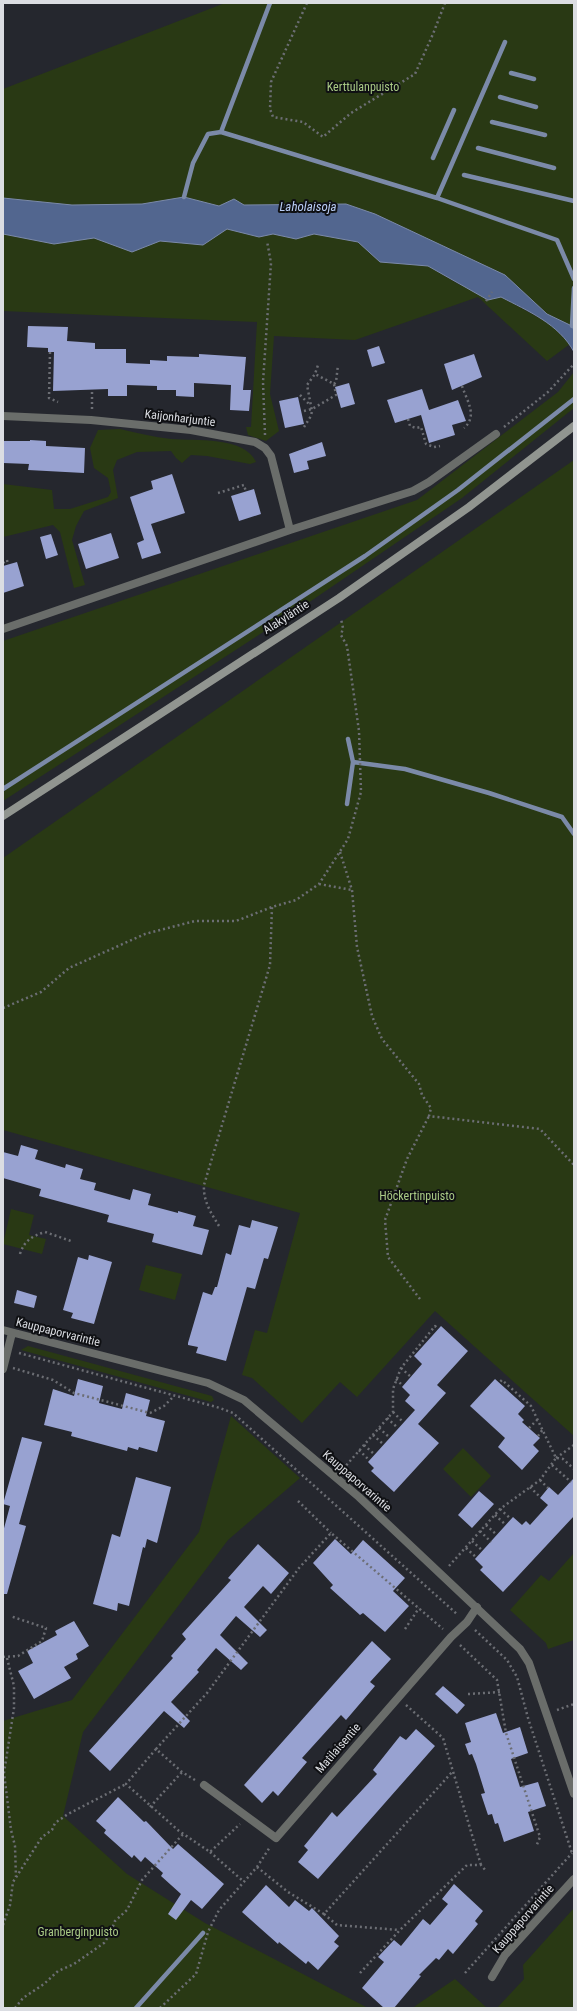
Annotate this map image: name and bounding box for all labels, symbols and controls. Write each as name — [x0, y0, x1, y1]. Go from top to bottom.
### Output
park label: Kerttulanpuisto — [327, 80, 399, 94]
water label: Laholaisoja — [279, 199, 337, 214]
street label: Kaijonharjuntie — [144, 407, 216, 429]
street label: Alakyläntie — [260, 597, 312, 637]
park label: Höckertinpuisto — [379, 1189, 455, 1203]
street label: Kauppaporvarintie — [14, 1315, 102, 1349]
street label: Kauppaporvarintie — [320, 1447, 394, 1515]
street label: Matilaisentie — [313, 1720, 364, 1776]
street label: Kauppaporvarintie — [489, 1882, 557, 1956]
park label: Granberginpuisto — [37, 1925, 119, 1939]

